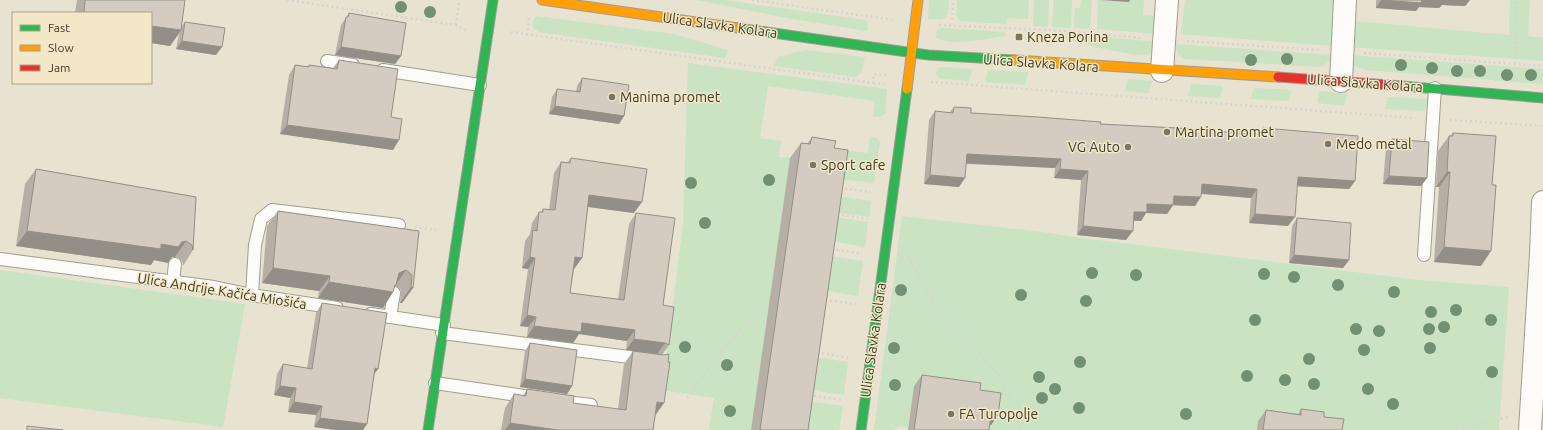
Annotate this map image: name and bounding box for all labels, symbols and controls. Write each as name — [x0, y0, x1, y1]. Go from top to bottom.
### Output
street label: Ulica Slavka Kolara — [661, 9, 779, 41]
legend — [12, 12, 152, 84]
text: Fast — [48, 21, 70, 34]
place label: Kneza Porina — [1027, 29, 1108, 45]
marker: Kneza Porina — [1014, 32, 1024, 42]
text: Slow — [48, 41, 74, 54]
street label: Ulica Slavka Kolara — [983, 51, 1099, 75]
text: Jam — [48, 61, 70, 74]
street label: Ulica Slavka Kolara — [1307, 71, 1423, 95]
place label: Manima promet — [620, 89, 721, 105]
marker: Manima promet — [607, 92, 617, 102]
place label: Martina promet — [1175, 124, 1274, 140]
marker: Martina promet — [1162, 127, 1172, 137]
place label: Medo metal — [1336, 136, 1412, 152]
place label: VG Auto — [1068, 139, 1120, 155]
marker: Medo metal — [1323, 139, 1333, 149]
marker: VG Auto — [1123, 142, 1133, 152]
place label: Sport cafe — [821, 157, 885, 173]
marker: Sport cafe — [808, 160, 818, 170]
street label: Ulica Andrije Kačića Miošića — [136, 270, 308, 312]
street label: Ulica Slavka Kolara — [857, 281, 889, 399]
place label: FA Turopolje — [959, 406, 1038, 422]
marker: FA Turopolje — [946, 409, 956, 419]

